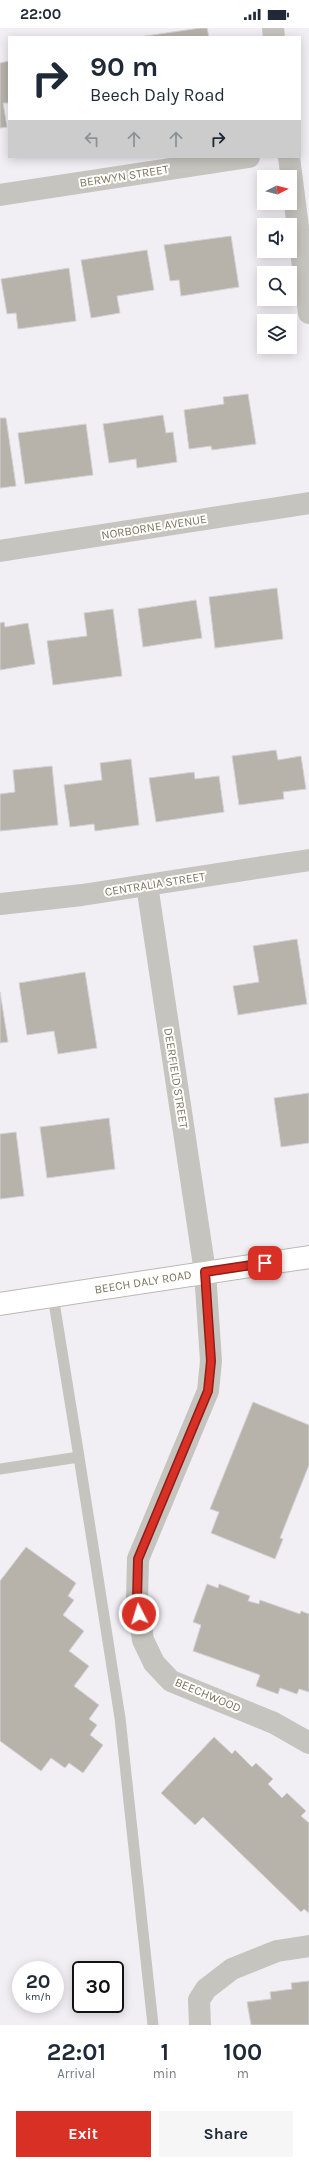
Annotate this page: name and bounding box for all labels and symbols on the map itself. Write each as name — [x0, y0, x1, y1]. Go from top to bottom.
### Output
street label: BERWYN STREET — [78, 162, 170, 190]
north arrow — [257, 170, 297, 210]
street label: NORBORNE AVENUE — [100, 512, 208, 542]
street label: CENTRALIA STREET — [104, 869, 206, 899]
street label: DEERFIELD STREET — [161, 1027, 191, 1129]
pin — [248, 1246, 282, 1280]
street label: BEECH DALY ROAD — [93, 1267, 193, 1297]
position arrow — [118, 1593, 160, 1635]
street label: BEECHWOOD — [173, 1675, 243, 1715]
speed limit sign: 30 — [72, 1961, 124, 2013]

